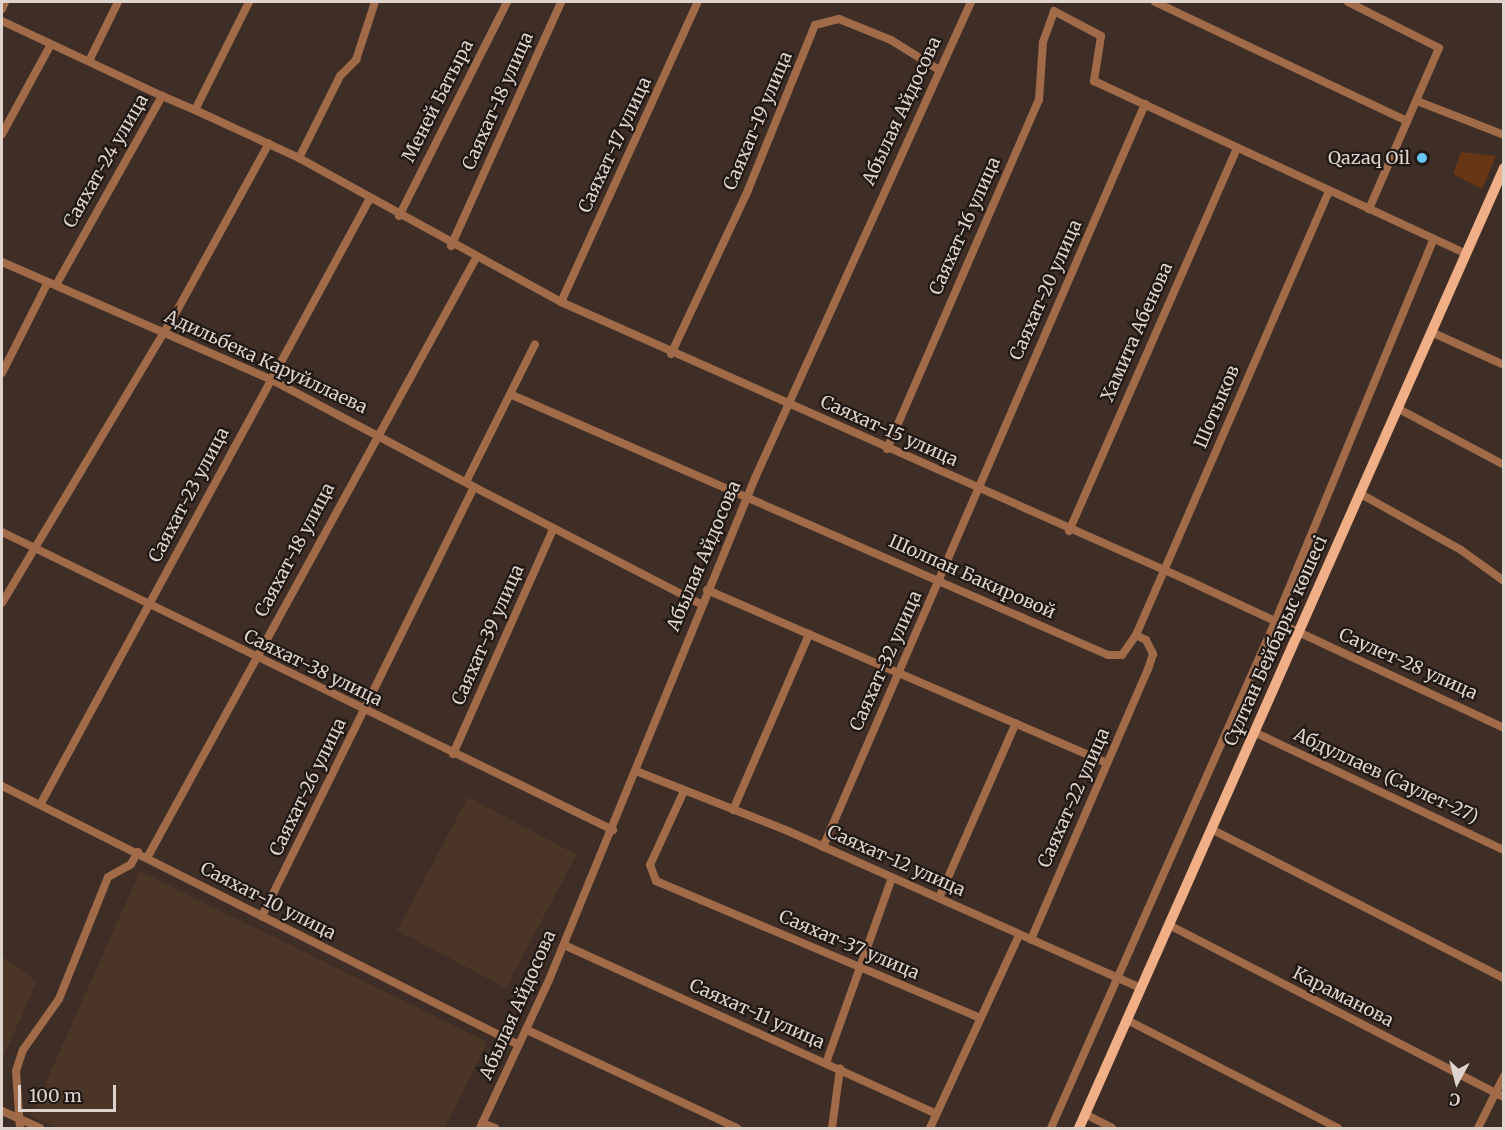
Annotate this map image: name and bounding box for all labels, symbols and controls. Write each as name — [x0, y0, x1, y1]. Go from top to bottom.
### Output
street label: Саяхат-18 улица — [458, 29, 538, 173]
street label: Абылая Айдосова — [858, 33, 946, 189]
street label: Меней Батыра — [398, 36, 478, 166]
street label: Саяхат-19 улица — [719, 48, 797, 194]
street label: Саяхат-17 улица — [574, 73, 656, 217]
street label: Саяхат-24 улица — [59, 90, 153, 232]
place label: Qazaq Oil — [1328, 147, 1410, 169]
marker: Qazaq Oil — [1415, 151, 1429, 165]
street label: Саяхат-16 улица — [925, 154, 1005, 298]
street label: Саяхат-20 улица — [1005, 216, 1087, 364]
street label: Хамита Абенова — [1097, 259, 1177, 405]
street label: Адильбека Каруйллаева — [161, 305, 371, 419]
street label: Шотыков — [1190, 362, 1244, 452]
street label: Саяхат-15 улица — [817, 391, 961, 471]
street label: Саяхат-23 улица — [144, 424, 234, 566]
street label: Абылая Айдосова — [663, 478, 745, 634]
street label: Саяхат-18 улица — [251, 479, 339, 621]
street label: Шолпан Бакировой — [885, 530, 1059, 624]
street label: Сұлтан Бейбарыс көшесі — [1220, 533, 1332, 749]
street label: Саяхат-39 улица — [447, 561, 529, 709]
street label: Саяхат-32 улица — [845, 588, 927, 734]
street label: Саулет-28 улица — [1335, 624, 1481, 704]
street label: Саяхат-38 улица — [240, 625, 386, 711]
street label: Саяхат-26 улица — [265, 715, 351, 859]
street label: Абдуллаев (Саулет-27) — [1290, 724, 1482, 828]
street label: Саяхат-22 улица — [1034, 725, 1114, 871]
street label: Саяхат-12 улица — [824, 821, 968, 901]
street label: Саяхат-10 улица — [197, 857, 339, 945]
street label: Саяхат-37 улица — [775, 906, 923, 984]
street label: Абылая Айдосова — [475, 927, 561, 1083]
street label: Караманова — [1289, 962, 1397, 1032]
street label: Саяхат-11 улица — [686, 974, 828, 1054]
north arrow — [1427, 1052, 1487, 1112]
scale bar — [21, 1073, 118, 1111]
text: 100 m — [29, 1084, 82, 1107]
text: С — [1448, 1089, 1461, 1110]

